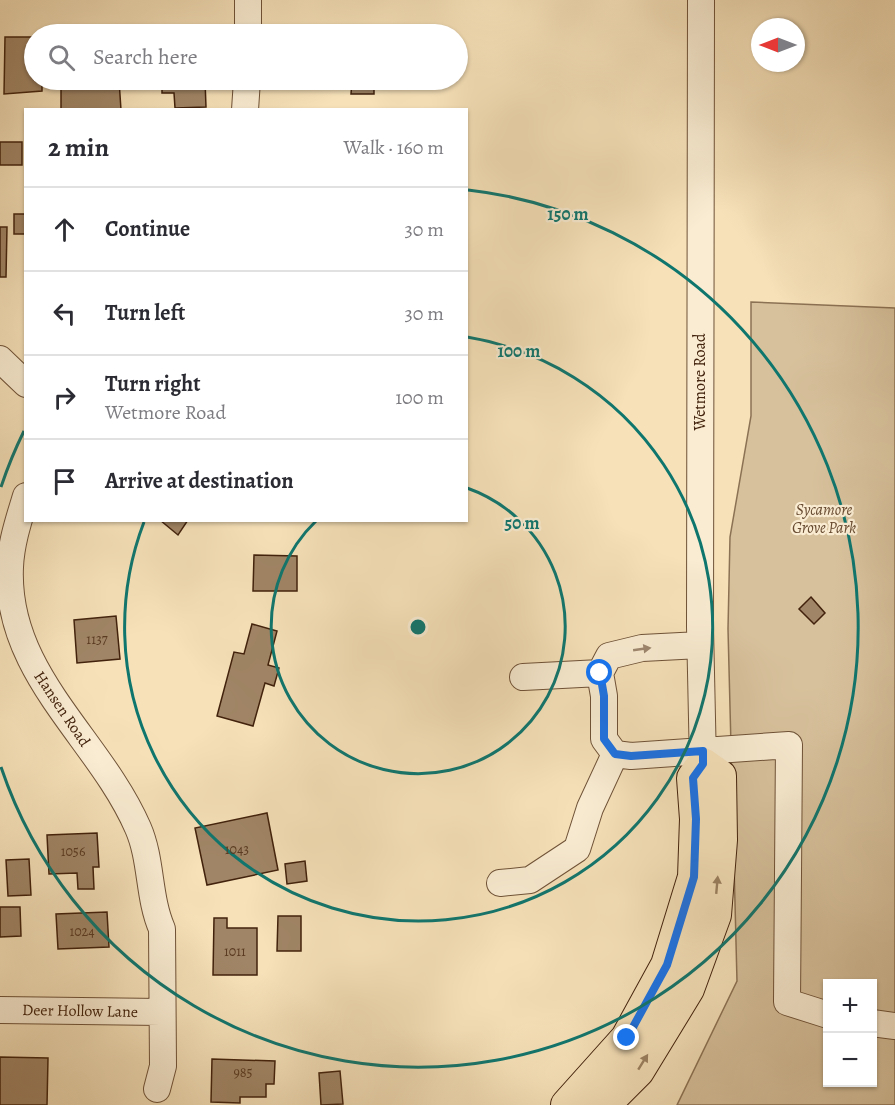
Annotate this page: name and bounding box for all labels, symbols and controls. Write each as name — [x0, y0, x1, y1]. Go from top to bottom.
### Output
north arrow — [751, 18, 805, 72]
search box — [24, 24, 468, 90]
icon: search — [45, 41, 78, 74]
text: Search here — [93, 42, 198, 72]
text: 2 min — [48, 130, 109, 165]
text: Walk · 160 m — [344, 134, 444, 161]
text: 150 m — [547, 202, 589, 226]
icon: ahead — [48, 213, 81, 246]
text: Continue — [105, 214, 190, 244]
text: 30 m — [404, 216, 444, 243]
icon: left — [48, 297, 81, 330]
text: Turn left — [105, 298, 185, 328]
text: 30 m — [404, 300, 444, 327]
street label: Wetmore Road — [689, 333, 711, 432]
text: 100 m — [498, 339, 540, 363]
text: Turn right — [105, 369, 201, 399]
icon: right — [48, 381, 81, 414]
text: 100 m — [395, 384, 444, 411]
text: Wetmore Road — [105, 399, 226, 426]
icon: arrive — [48, 465, 81, 498]
text: Arrive at destination — [105, 466, 294, 496]
park label: Sycamore Grove Park — [792, 499, 856, 539]
text: 50 m — [505, 511, 539, 535]
centre of rings — [408, 617, 428, 637]
house number: 1137 — [86, 630, 108, 649]
one-way arrow — [633, 644, 652, 653]
route start — [586, 659, 612, 685]
street label: Hansen Road — [29, 667, 96, 751]
house number: 1043 — [225, 840, 249, 859]
house number: 1056 — [61, 842, 85, 861]
one-way arrow — [712, 875, 722, 894]
house number: 1024 — [69, 922, 95, 941]
house number: 1011 — [224, 942, 246, 961]
map controls — [823, 979, 877, 1087]
button: + — [823, 979, 877, 1033]
street label: Deer Hollow Lane — [22, 999, 138, 1023]
route end — [613, 1024, 639, 1050]
button: − — [823, 1033, 877, 1087]
one-way arrow — [638, 1054, 649, 1070]
house number: 985 — [233, 1063, 253, 1082]

